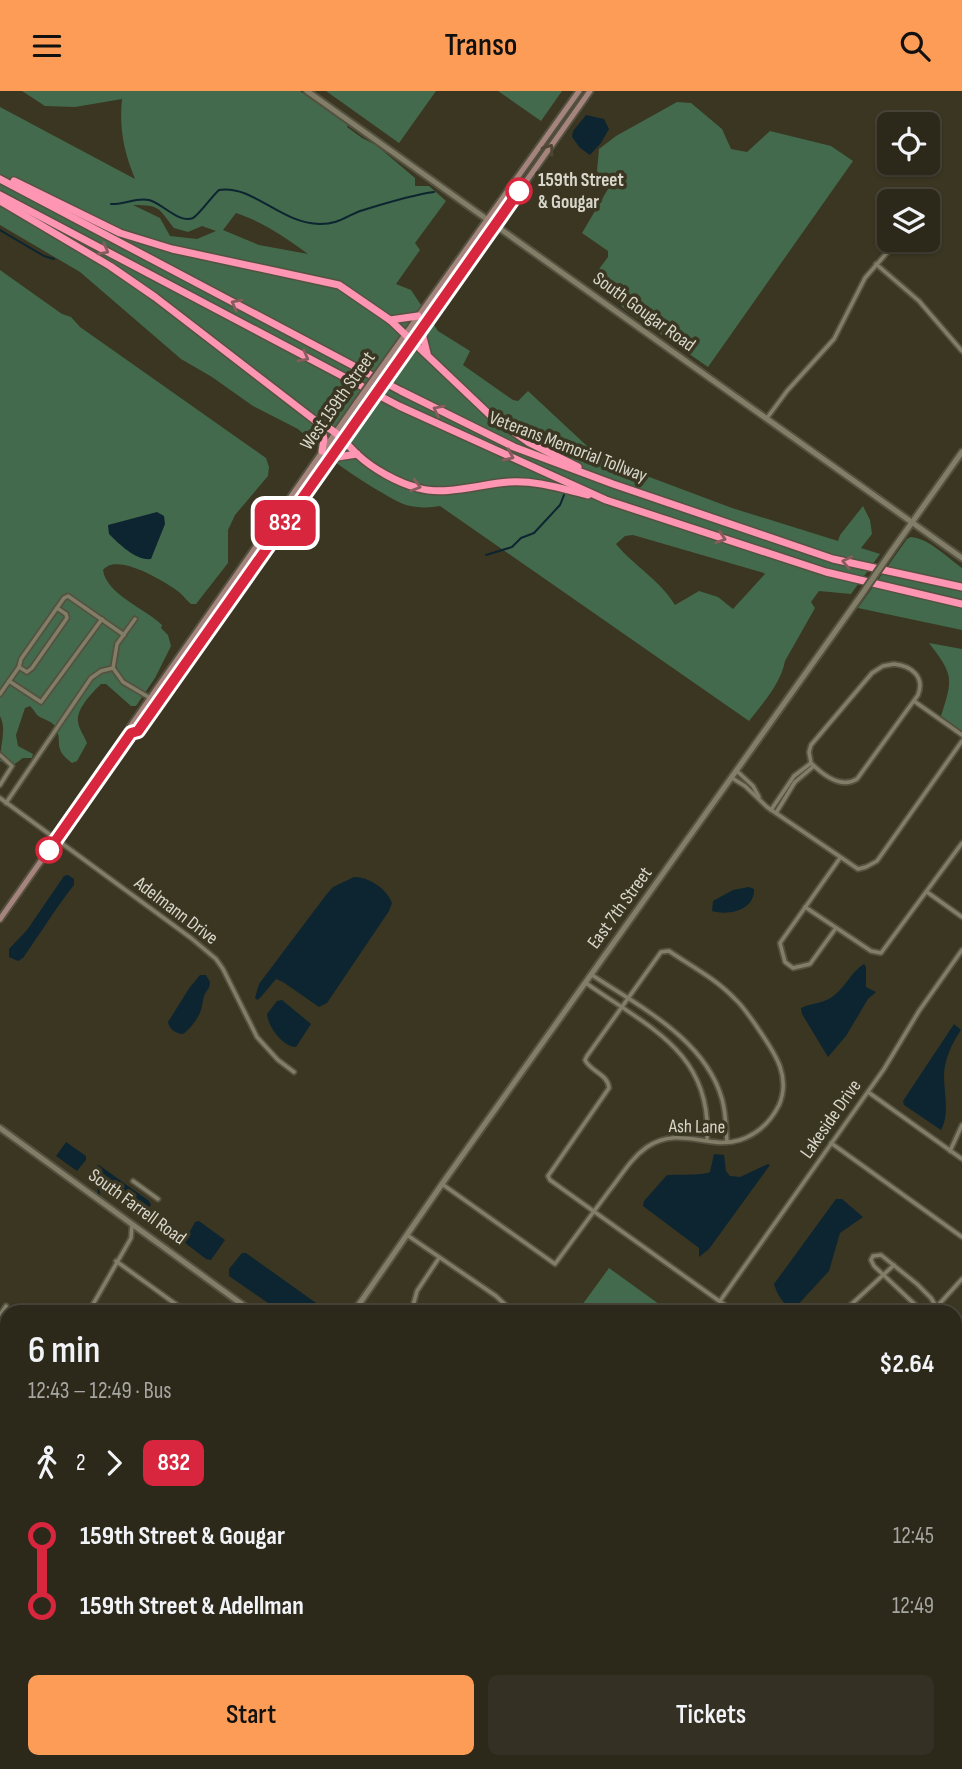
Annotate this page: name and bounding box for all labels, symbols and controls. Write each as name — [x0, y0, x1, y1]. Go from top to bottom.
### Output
text: Transo — [444, 26, 518, 65]
icon: menu — [28, 27, 66, 65]
icon: search — [896, 27, 934, 65]
map controls — [877, 112, 940, 252]
button: locate — [877, 112, 940, 175]
one-way arrow — [541, 144, 553, 156]
place label: 159th Street & Gougar — [538, 169, 624, 214]
marker: 159th Street & Gougar — [506, 178, 532, 204]
button: layers — [877, 189, 940, 252]
one-way arrow — [96, 242, 109, 255]
street label: South Gougar Road — [588, 267, 700, 357]
one-way arrow — [231, 299, 244, 312]
street label: West 159th Street — [296, 347, 381, 455]
one-way arrow — [297, 349, 310, 362]
one-way arrow — [433, 404, 445, 418]
street label: Veterans Memorial Tollway — [486, 406, 651, 488]
one-way arrow — [502, 448, 514, 462]
one-way arrow — [410, 478, 422, 493]
line badge: 832 — [245, 500, 325, 546]
text: 832 — [269, 508, 301, 537]
one-way arrow — [715, 529, 727, 544]
one-way arrow — [842, 556, 854, 570]
unlabelled marker — [36, 837, 62, 863]
street label: East 7th Street — [583, 863, 657, 953]
street label: Adelmann Drive — [129, 871, 222, 950]
street label: Lakeside Drive — [795, 1075, 867, 1163]
street label: Ash Lane — [668, 1115, 725, 1139]
street label: South Farrell Road — [84, 1164, 190, 1250]
text: 6 min — [28, 1328, 100, 1373]
text: $2.64 — [879, 1349, 934, 1380]
text: 12:43 – 12:49 · Bus — [28, 1377, 172, 1405]
icon: walk — [28, 1444, 66, 1482]
icon: forward — [95, 1444, 133, 1482]
text: 832 — [157, 1448, 190, 1477]
text: 2 — [76, 1449, 85, 1477]
text: 159th Street & Gougar — [80, 1521, 285, 1552]
text: 12:45 — [893, 1522, 934, 1550]
text: 159th Street & Adellman — [80, 1591, 304, 1622]
text: 12:49 — [892, 1592, 934, 1620]
button: Start — [28, 1675, 474, 1755]
button: Tickets — [488, 1675, 934, 1755]

